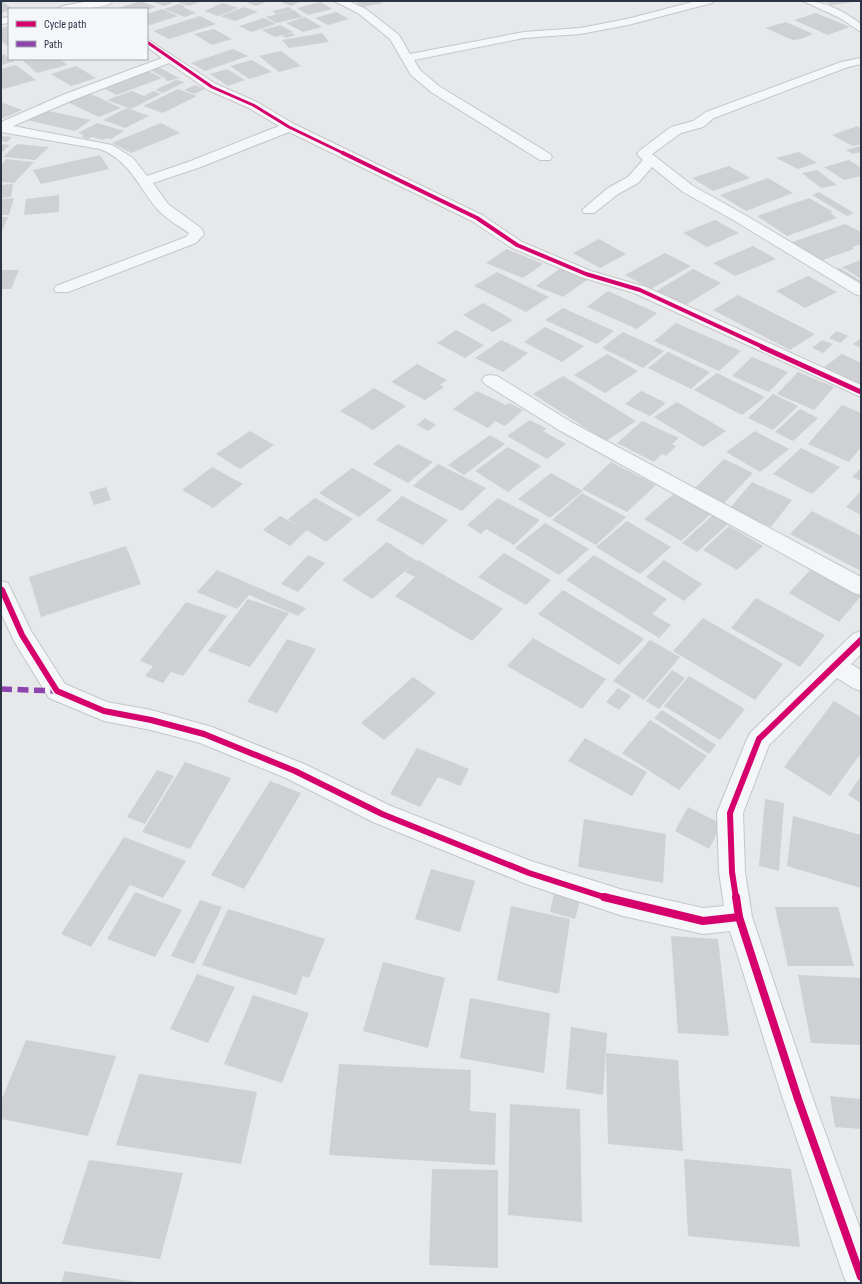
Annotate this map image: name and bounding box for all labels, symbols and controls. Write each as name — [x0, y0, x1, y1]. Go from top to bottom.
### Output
legend — [8, 8, 148, 60]
text: Cycle path — [44, 17, 86, 32]
text: Path — [44, 37, 62, 52]

